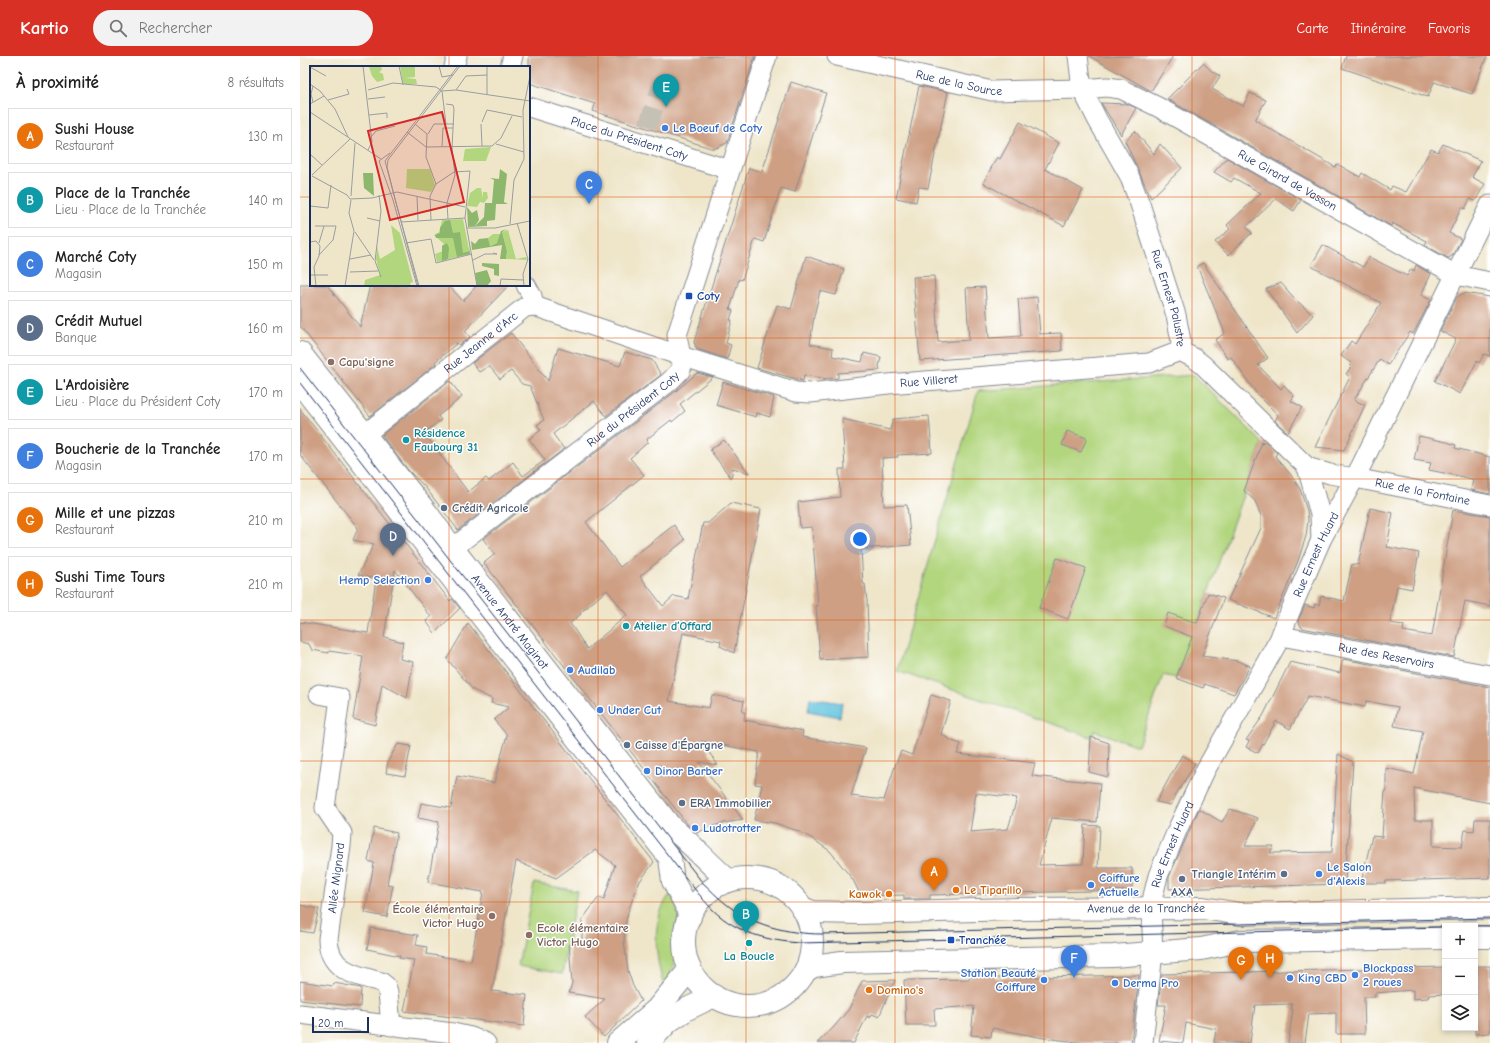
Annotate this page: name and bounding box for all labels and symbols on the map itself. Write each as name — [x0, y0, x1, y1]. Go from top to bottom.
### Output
inset map — [310, 66, 530, 286]
street label: Rue de la Source — [914, 67, 1002, 98]
pin: E — [653, 74, 679, 107]
street label: Place du Président Coty — [569, 114, 690, 163]
place label: Le Boeuf de Coty — [673, 121, 763, 135]
marker: Le Boeuf de Coty — [660, 123, 670, 133]
street label: Rue Girard de Vasson — [1236, 147, 1340, 214]
pin: C — [576, 171, 602, 204]
street label: Rue Ernest Palustre — [1148, 248, 1188, 348]
place label: Coty — [697, 289, 720, 303]
marker: Coty — [684, 291, 694, 301]
street label: Rue Jeanne d'Arc — [441, 309, 520, 376]
place label: Capu'signe — [339, 355, 394, 369]
marker: Capu'signe — [326, 357, 336, 367]
street label: Rue du Président Coty — [584, 368, 683, 450]
street label: Rue Villeret — [899, 371, 959, 390]
place label: Résidence Faubourg 31 — [414, 426, 478, 454]
marker: Résidence Faubourg 31 — [401, 435, 411, 445]
street label: Rue de la Fontaine — [1374, 475, 1471, 508]
place label: Crédit Agricole — [452, 501, 529, 515]
marker: Crédit Agricole — [439, 503, 449, 513]
street label: Rue Ernest Huard — [1290, 510, 1342, 599]
pin: D — [380, 523, 406, 556]
your location — [850, 529, 870, 549]
street label: Avenue André Maginot — [468, 571, 552, 672]
place label: Hemp Selection — [339, 573, 420, 587]
marker: Hemp Selection — [423, 575, 433, 585]
place label: Atelier d’Offard — [634, 619, 712, 633]
marker: Atelier d’Offard — [621, 621, 631, 631]
street label: Rue des Reservoirs — [1337, 640, 1435, 671]
place label: Audilab — [578, 663, 615, 677]
marker: Audilab — [565, 665, 575, 675]
place label: Under Cut — [608, 703, 662, 717]
marker: Under Cut — [595, 705, 605, 715]
place label: Caisse d'Épargne — [635, 738, 723, 752]
marker: Caisse d'Épargne — [622, 740, 632, 750]
place label: Dinor Barber — [655, 764, 723, 778]
marker: Dinor Barber — [642, 766, 652, 776]
place label: ERA Immobilier — [690, 796, 771, 810]
marker: ERA Immobilier — [677, 798, 687, 808]
street label: Rue Ernest Huard — [1148, 799, 1197, 889]
place label: Ludotrotter — [703, 821, 761, 835]
marker: Ludotrotter — [690, 823, 700, 833]
street label: Allée Mignard — [325, 842, 347, 914]
pin: A — [921, 858, 947, 891]
place label: Le Salon d'Alexis — [1327, 860, 1372, 888]
place label: Triangle Intérim — [1192, 867, 1276, 881]
marker: Triangle Intérim — [1279, 869, 1289, 879]
marker: Le Salon d'Alexis — [1314, 869, 1324, 879]
place label: Coiffure Actuelle — [1099, 871, 1140, 899]
marker: AXA — [1177, 874, 1187, 884]
marker: Coiffure Actuelle — [1086, 880, 1096, 890]
place label: Le Tiparillo — [964, 883, 1022, 897]
marker: Le Tiparillo — [951, 885, 961, 895]
place label: AXA — [1171, 885, 1193, 899]
place label: Kawok — [849, 887, 881, 901]
marker: Kawok — [884, 889, 894, 899]
pin: B — [733, 901, 759, 934]
street label: Avenue de la Tranchée — [1087, 901, 1205, 916]
place label: École élémentaire Victor Hugo — [392, 902, 484, 930]
marker: École élémentaire Victor Hugo — [487, 911, 497, 921]
place label: Ecole élémentaire Victor Hugo — [537, 921, 629, 949]
marker: Ecole élémentaire Victor Hugo — [524, 930, 534, 940]
place label: Tranchée — [959, 933, 1006, 947]
marker: Tranchée — [946, 935, 956, 945]
marker: La Boucle — [744, 938, 754, 948]
pin: F — [1061, 945, 1087, 978]
pin: H — [1257, 945, 1283, 978]
pin: G — [1228, 947, 1254, 980]
place label: La Boucle — [724, 949, 774, 963]
place label: Blockpass 2 roues — [1363, 961, 1413, 989]
place label: Station Beauté Coiffure — [961, 966, 1036, 994]
marker: Blockpass 2 roues — [1350, 970, 1360, 980]
place label: King CBD — [1298, 971, 1347, 985]
marker: King CBD — [1285, 973, 1295, 983]
marker: Station Beauté Coiffure — [1039, 975, 1049, 985]
place label: Derma Pro — [1123, 976, 1179, 990]
marker: Derma Pro — [1110, 978, 1120, 988]
place label: Domino's — [877, 983, 923, 997]
marker: Domino's — [864, 985, 874, 995]
scale bar — [312, 1015, 369, 1034]

